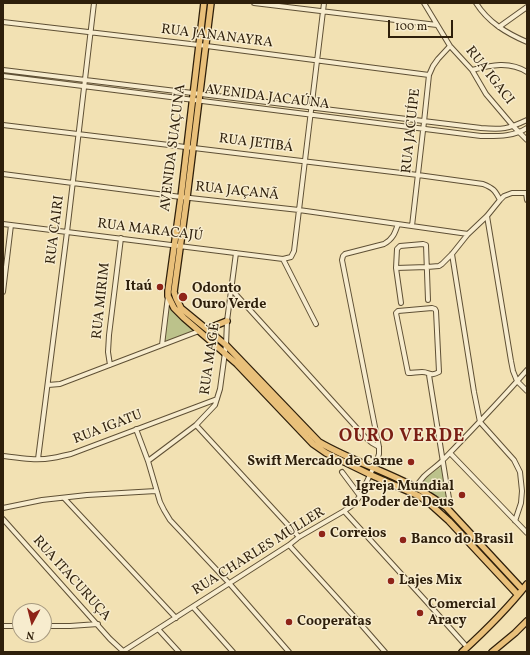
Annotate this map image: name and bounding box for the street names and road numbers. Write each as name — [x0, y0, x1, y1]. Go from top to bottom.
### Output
street label: RUA JANANAYRA — [160, 22, 274, 52]
street label: RUA IGACI — [461, 43, 517, 109]
street label: AVENIDA JACAÚNA — [204, 82, 330, 114]
street label: AVENIDA SUAÇUNA — [158, 83, 190, 213]
street label: RUA JACUÍPE — [399, 88, 425, 174]
street label: RUA JETIBÁ — [218, 131, 294, 157]
street label: RUA JAÇANÃ — [194, 179, 280, 205]
street label: RUA CAIRI — [43, 195, 69, 265]
street label: RUA MARACAJÚ — [96, 216, 204, 246]
street label: RUA MIRIM — [90, 262, 114, 340]
street label: RUA MAGÉ — [198, 322, 224, 396]
street label: RUA IGATU — [71, 407, 145, 449]
street label: RUA CHARLES MULLER — [190, 504, 328, 600]
street label: RUA ITACURUÇA — [28, 533, 114, 625]

